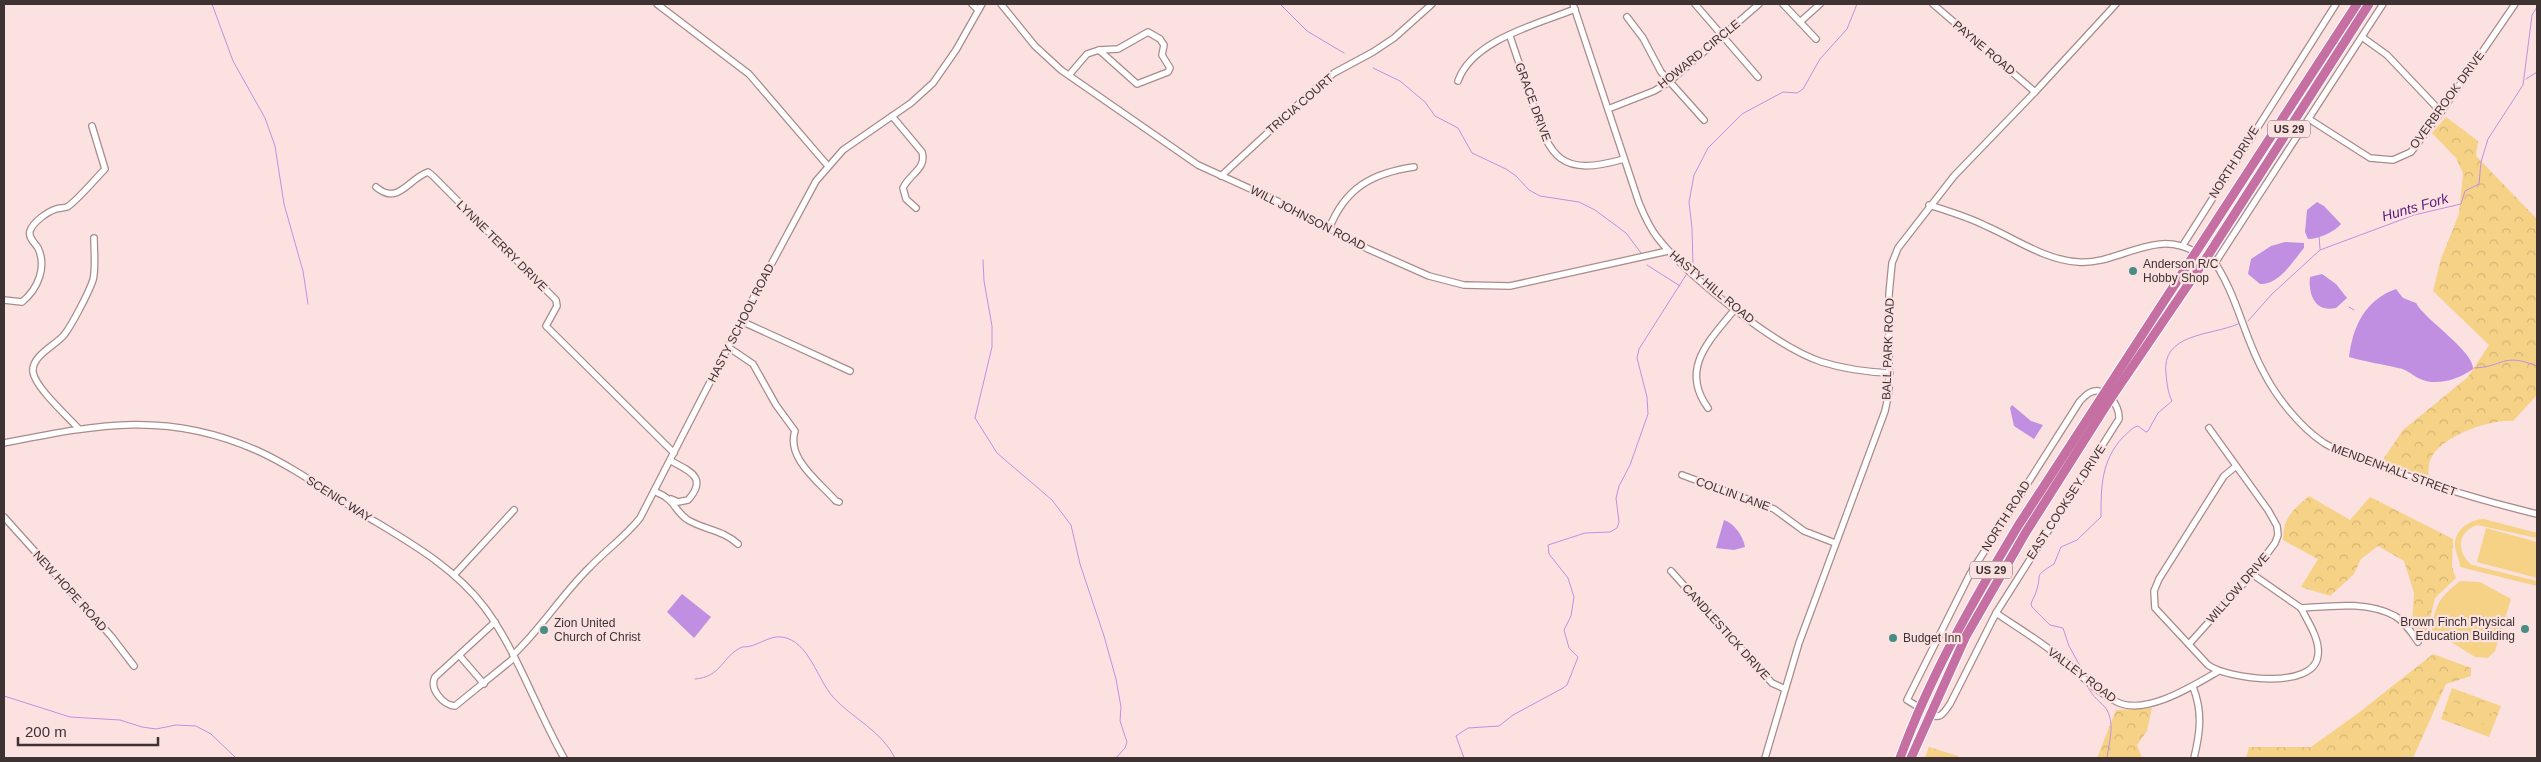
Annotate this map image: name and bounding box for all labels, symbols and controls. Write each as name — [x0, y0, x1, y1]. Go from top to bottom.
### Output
street label: HOWARD CIRCLE — [1655, 17, 1743, 91]
street label: PAYNE ROAD — [1950, 18, 2018, 78]
street label: OVERBROOK DRIVE — [2407, 48, 2487, 152]
street label: GRACE DRIVE — [1512, 61, 1554, 143]
street label: TRICIA COURT — [1264, 71, 1337, 137]
road number: US 29 — [2268, 120, 2310, 138]
street label: NORTH DRIVE — [2206, 123, 2262, 201]
street label: WILL JOHNSON ROAD — [1248, 183, 1368, 253]
water label: Hunts Fork — [2380, 190, 2451, 224]
street label: LYNNE TERRY DRIVE — [454, 198, 550, 294]
street label: HASTY HILL ROAD — [1667, 248, 1757, 327]
place label: Anderson R/C Hobby Shop — [2143, 257, 2219, 285]
street label: HASTY SCHOOL ROAD — [705, 261, 777, 385]
marker: Anderson R/C Hobby Shop — [2127, 265, 2139, 277]
street label: BALL PARK ROAD — [1879, 297, 1897, 400]
street label: MENDENHALL STREET — [2329, 441, 2459, 499]
street label: EAST COOKSEY DRIVE — [2024, 442, 2108, 562]
street label: SCENIC WAY — [304, 473, 374, 525]
street label: COLLIN LANE — [1694, 474, 1772, 514]
street label: NORTH ROAD — [1979, 478, 2033, 554]
street label: NEW HOPE ROAD — [30, 548, 110, 634]
street label: WILLOW DRIVE — [2204, 550, 2272, 626]
road number: US 29 — [1970, 562, 2012, 578]
street label: CANDLESTICK DRIVE — [1679, 581, 1773, 683]
place label: Brown Finch Physical Education Building — [2400, 615, 2515, 643]
place label: Zion United Church of Christ — [554, 616, 641, 644]
marker: Brown Finch Physical Education Building — [2519, 623, 2531, 635]
marker: Zion United Church of Christ — [538, 624, 550, 636]
place label: Budget Inn — [1903, 631, 1961, 645]
marker: Budget Inn — [1887, 632, 1899, 644]
street label: VALLEY ROAD — [2045, 645, 2119, 706]
scale bar — [18, 714, 158, 746]
text: 200 m — [25, 723, 67, 740]

